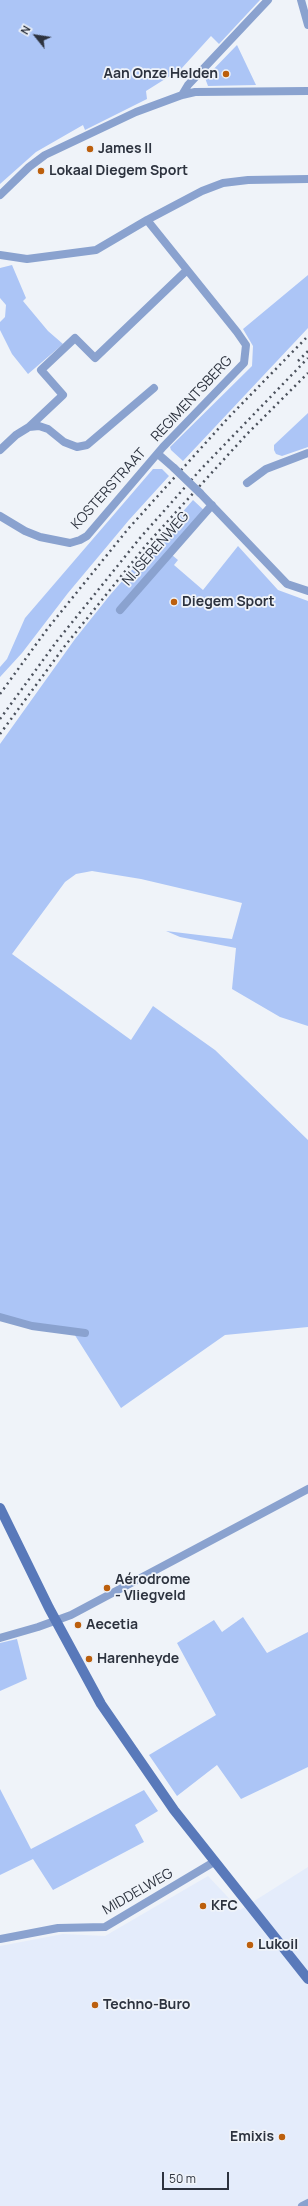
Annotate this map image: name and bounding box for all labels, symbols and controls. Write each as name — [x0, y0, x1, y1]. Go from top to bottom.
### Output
north arrow — [16, 16, 56, 56]
text: N — [17, 23, 34, 37]
place label: Aan Onze Helden — [104, 66, 218, 82]
marker: Aan Onze Helden — [221, 69, 231, 79]
place label: James II — [98, 141, 152, 157]
marker: James II — [85, 144, 95, 154]
place label: Lokaal Diegem Sport — [49, 163, 188, 179]
marker: Lokaal Diegem Sport — [36, 166, 46, 176]
street label: REGIMENTSBERG — [148, 353, 236, 445]
street label: KOSTERSTRAAT — [68, 445, 150, 533]
street label: NIJSERENWEG — [119, 508, 193, 590]
place label: Diegem Sport — [182, 594, 275, 610]
marker: Diegem Sport — [169, 597, 179, 607]
place label: Aérodrome - Vliegveld — [115, 1572, 191, 1604]
marker: Aérodrome - Vliegveld — [102, 1583, 112, 1593]
place label: Aecetia — [86, 1617, 138, 1633]
marker: Aecetia — [73, 1620, 83, 1630]
place label: Harenheyde — [97, 1651, 179, 1667]
marker: Harenheyde — [84, 1654, 94, 1664]
street label: MIDDELWEG — [100, 1865, 176, 1919]
place label: KFC — [211, 1898, 238, 1914]
marker: KFC — [198, 1901, 208, 1911]
place label: Lukoil — [258, 1937, 298, 1953]
marker: Lukoil — [245, 1940, 255, 1950]
place label: Techno-Buro — [103, 1997, 190, 2013]
marker: Techno-Buro — [90, 2000, 100, 2010]
place label: Emixis — [230, 2129, 274, 2145]
marker: Emixis — [277, 2132, 287, 2142]
scale bar — [164, 2164, 231, 2190]
text: 50 m — [169, 2170, 196, 2187]

